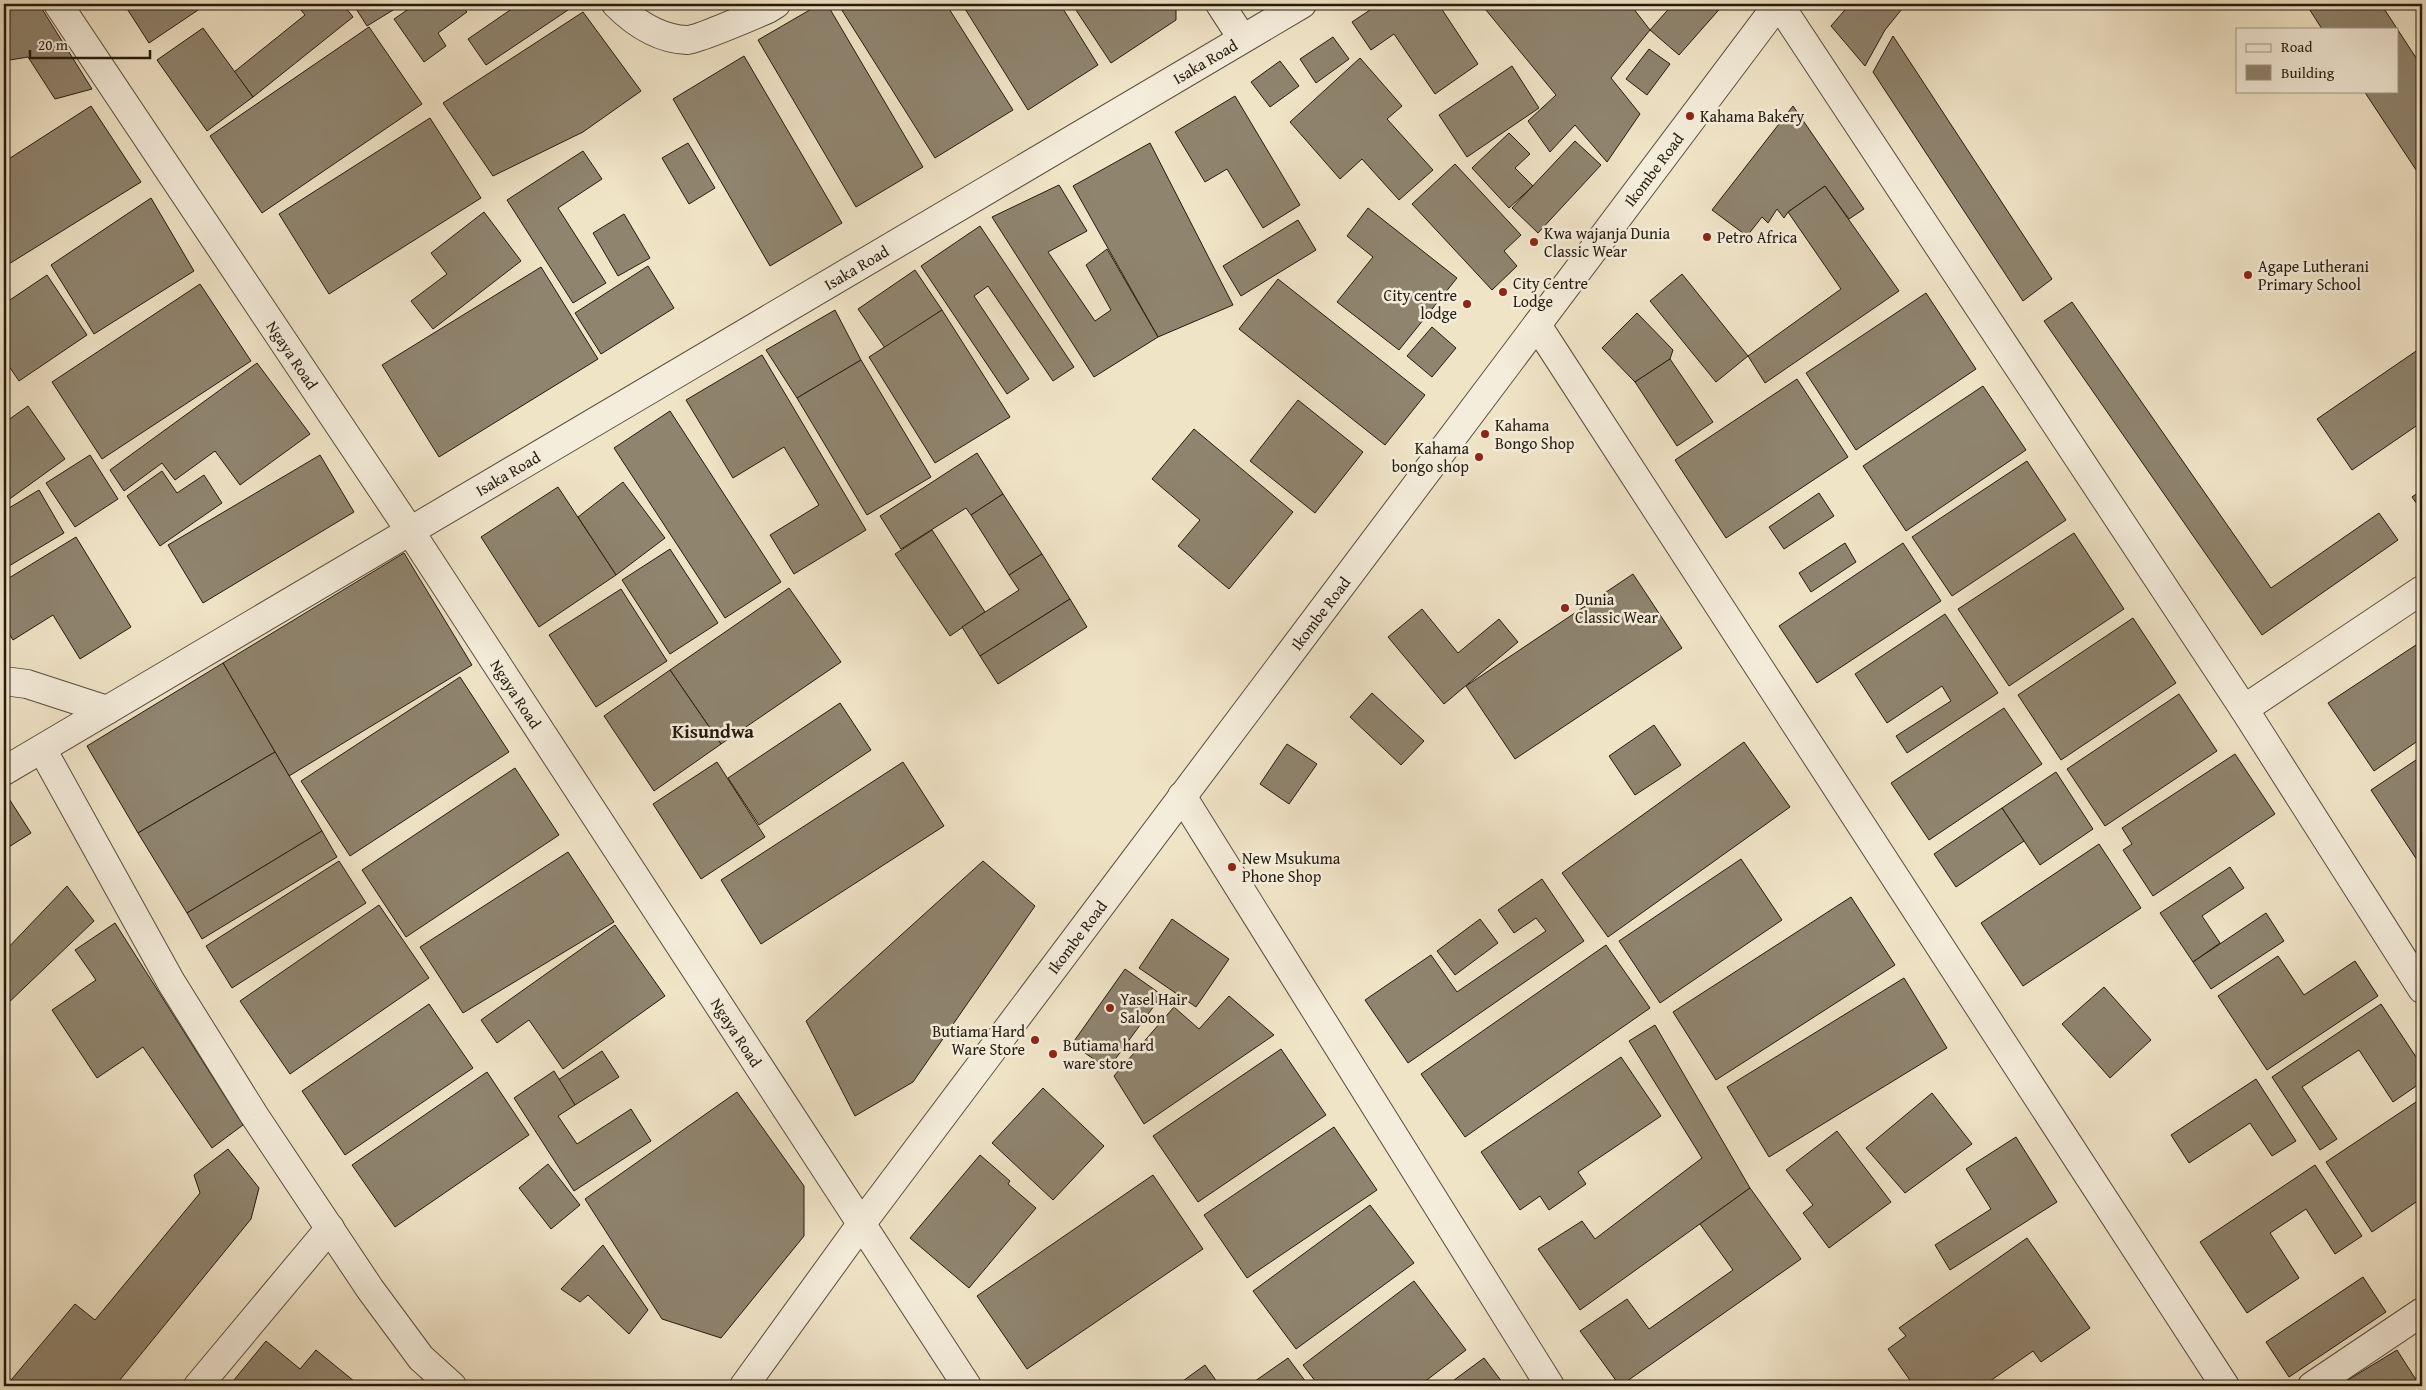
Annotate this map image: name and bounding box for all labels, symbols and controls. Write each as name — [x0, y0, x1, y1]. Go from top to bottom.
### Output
scale bar — [30, 28, 150, 60]
legend — [2236, 28, 2398, 92]
street label: Isaka Road — [1168, 33, 1242, 90]
text: 20 m — [38, 34, 69, 55]
text: Road — [2281, 36, 2312, 57]
text: Building — [2281, 62, 2335, 83]
place label: Kahama Bakery — [1700, 104, 1804, 128]
marker: Kahama Bakery — [1684, 110, 1696, 122]
street label: Ikombe Road — [1618, 127, 1690, 211]
place label: Kwa wajanja Dunia Classic Wear — [1544, 221, 1670, 263]
place label: Petro Africa — [1717, 225, 1798, 249]
marker: Petro Africa — [1701, 231, 1713, 243]
marker: Kwa wajanja Dunia Classic Wear — [1528, 236, 1540, 248]
street label: Isaka Road — [819, 239, 894, 296]
place label: Agape Lutherani Primary School — [2258, 254, 2369, 296]
marker: Agape Lutherani Primary School — [2242, 269, 2254, 281]
place label: City Centre Lodge — [1513, 271, 1588, 313]
place label: City centre lodge — [1384, 283, 1457, 325]
marker: City Centre Lodge — [1497, 286, 1509, 298]
marker: City centre lodge — [1461, 298, 1473, 310]
street label: Ngaya Road — [261, 316, 324, 395]
place label: Kahama Bongo Shop — [1495, 413, 1575, 455]
marker: Kahama Bongo Shop — [1479, 428, 1491, 440]
place label: Kahama bongo shop — [1392, 436, 1469, 478]
street label: Isaka Road — [471, 445, 545, 502]
marker: Kahama bongo shop — [1473, 451, 1485, 463]
street label: Ikombe Road — [1285, 571, 1356, 655]
place label: Dunia Classic Wear — [1575, 587, 1659, 629]
marker: Dunia Classic Wear — [1559, 602, 1571, 614]
street label: Ngaya Road — [485, 654, 548, 734]
district label: Kisundwa — [672, 717, 754, 745]
place label: New Msukuma Phone Shop — [1242, 846, 1341, 888]
marker: New Msukuma Phone Shop — [1226, 861, 1238, 873]
street label: Ikombe Road — [1041, 895, 1113, 979]
place label: Yasel Hair Saloon — [1120, 987, 1188, 1029]
street label: Ngaya Road — [705, 993, 768, 1072]
marker: Yasel Hair Saloon — [1104, 1002, 1116, 1014]
place label: Butiama Hard Ware Store — [932, 1019, 1025, 1061]
place label: Butiama hard ware store — [1063, 1033, 1155, 1075]
marker: Butiama Hard Ware Store — [1029, 1034, 1041, 1046]
marker: Butiama hard ware store — [1047, 1048, 1059, 1060]

